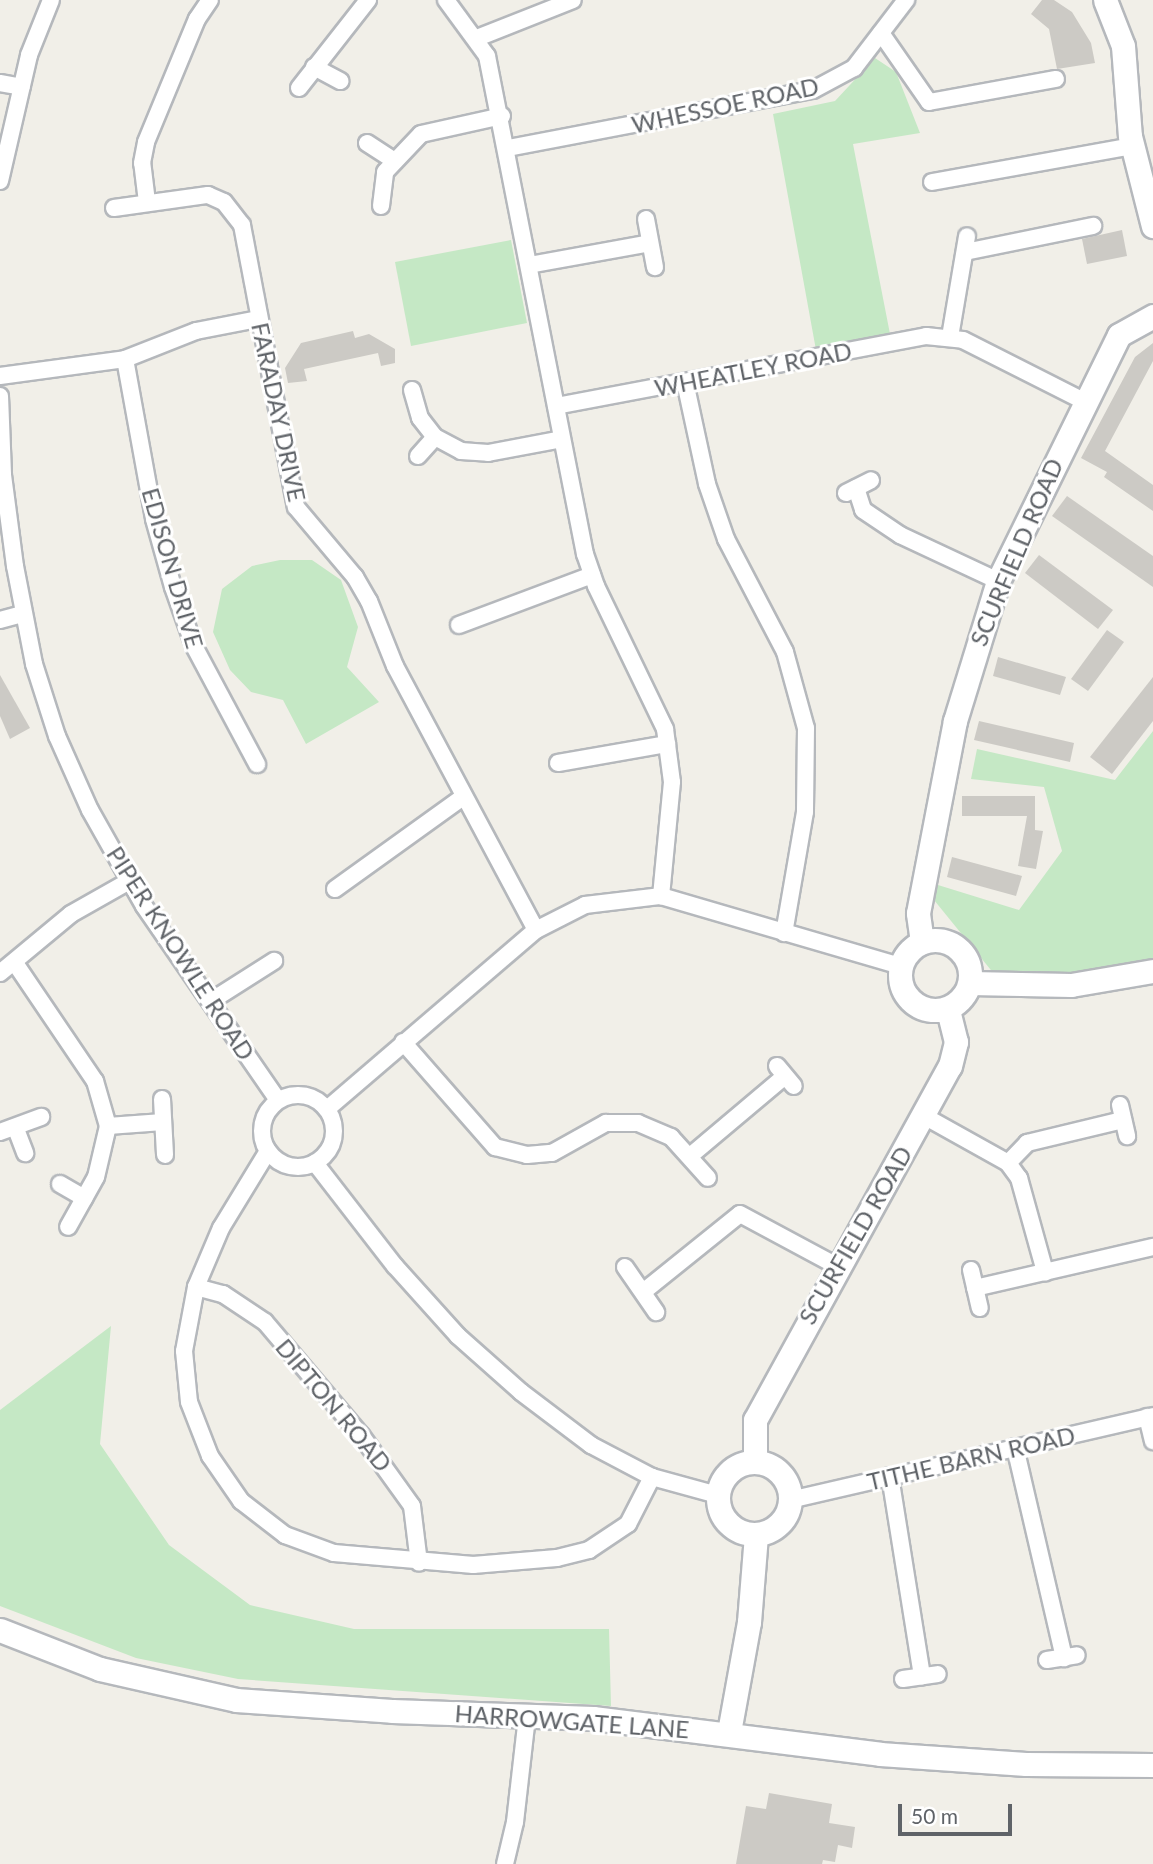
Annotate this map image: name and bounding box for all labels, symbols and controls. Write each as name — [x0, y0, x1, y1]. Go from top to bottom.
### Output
street label: WHESSOE ROAD — [629, 71, 821, 139]
street label: FARADAY DRIVE — [246, 319, 312, 505]
street label: WHEATLEY ROAD — [652, 336, 854, 402]
street label: SCURFIELD ROAD — [964, 454, 1068, 650]
street label: EDISON DRIVE — [136, 484, 210, 652]
street label: PIPER KNOWLE ROAD — [101, 841, 261, 1065]
street label: SCURFIELD ROAD — [792, 1141, 918, 1329]
street label: DIPTON ROAD — [270, 1333, 398, 1477]
street label: TITHE BARN ROAD — [864, 1420, 1078, 1496]
street label: HARROWGATE LANE — [454, 1698, 690, 1744]
scale bar — [901, 1790, 1015, 1834]
text: 50 m — [911, 1803, 958, 1828]

